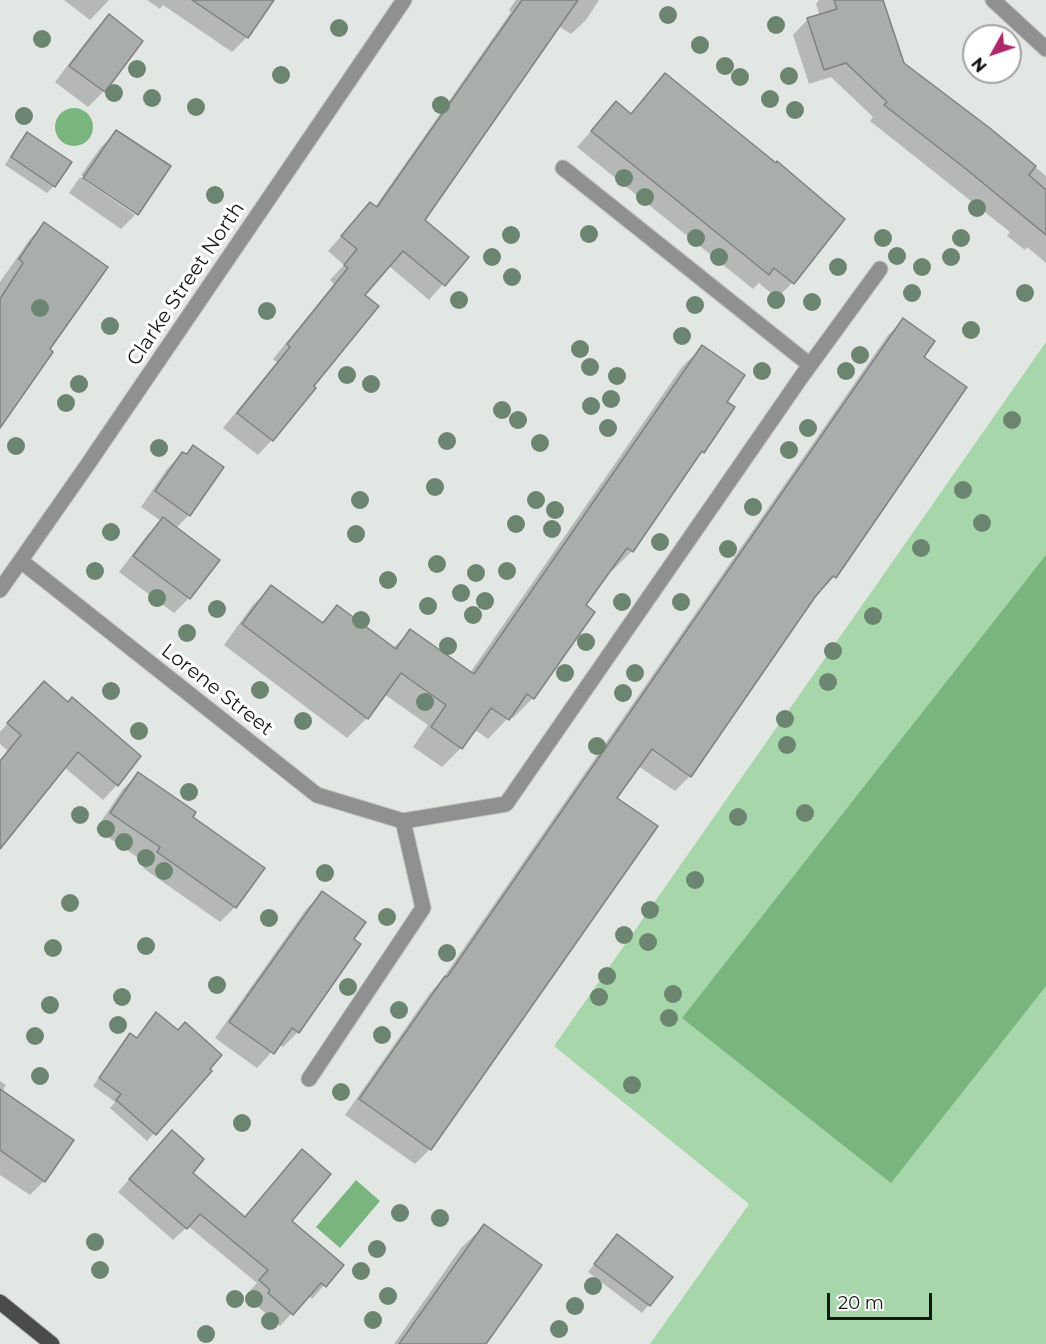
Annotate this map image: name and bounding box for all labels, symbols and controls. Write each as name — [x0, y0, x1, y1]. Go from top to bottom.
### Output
north arrow — [962, 24, 1022, 84]
text: N — [968, 54, 991, 76]
street label: Clarke Street North — [122, 197, 250, 371]
street label: Lorene Street — [156, 639, 278, 741]
scale bar — [830, 1281, 935, 1319]
text: 20 m — [838, 1292, 884, 1314]

